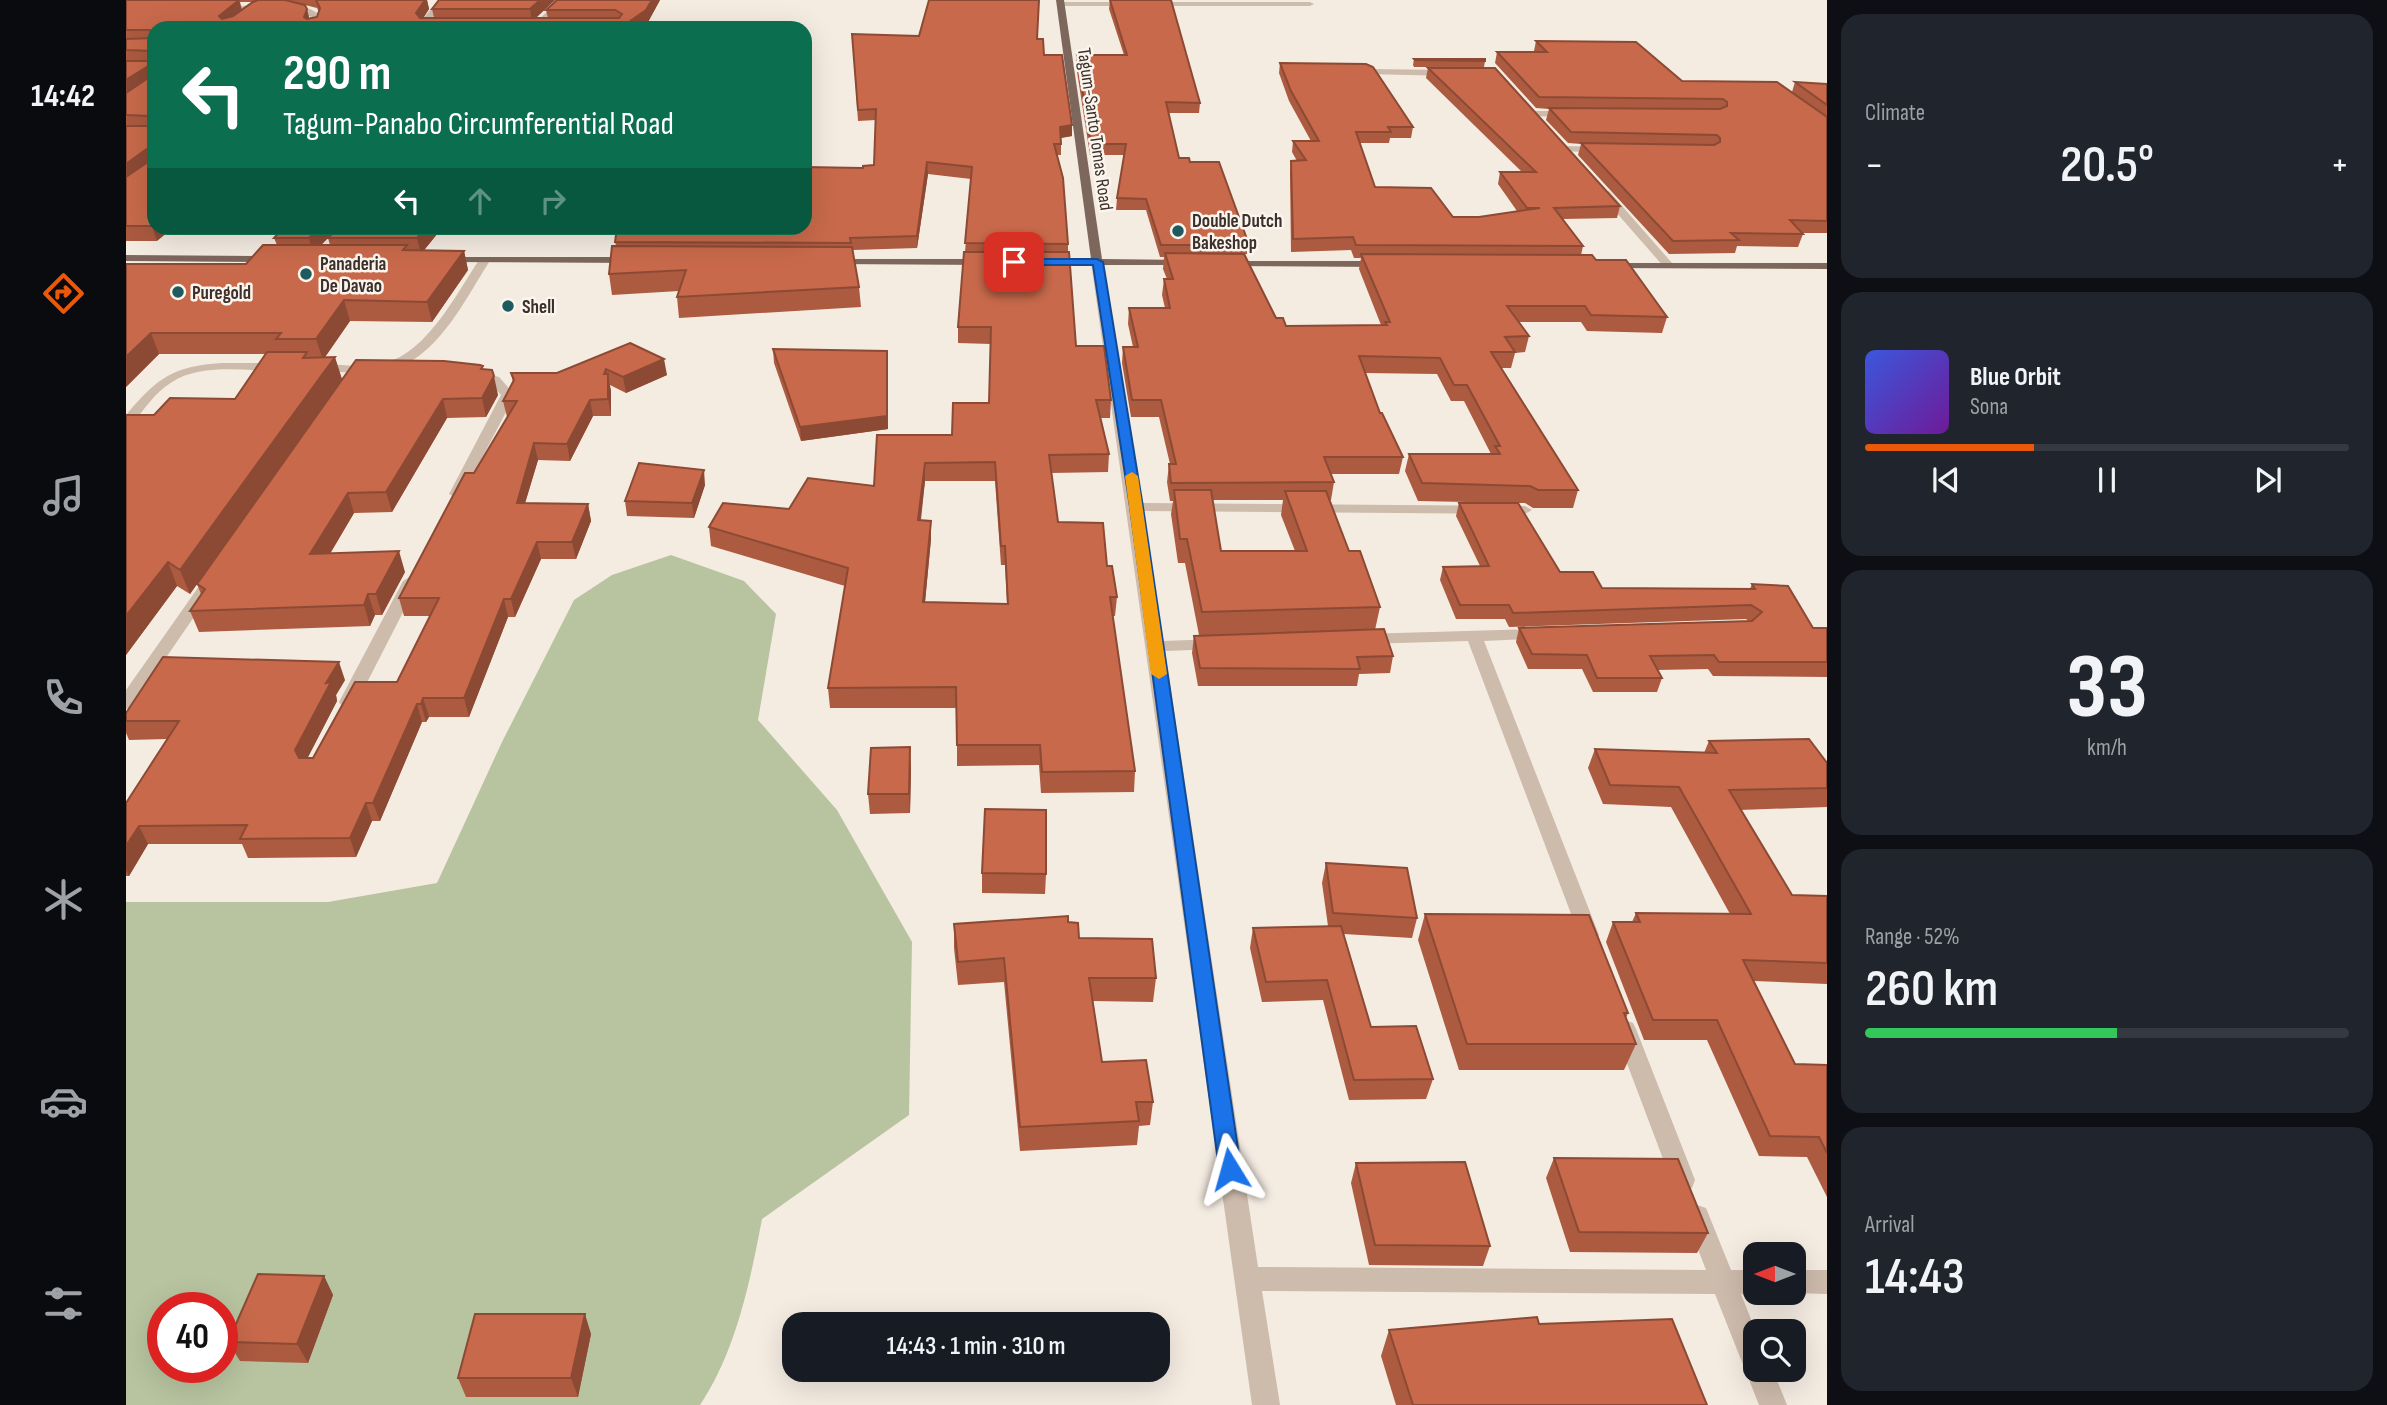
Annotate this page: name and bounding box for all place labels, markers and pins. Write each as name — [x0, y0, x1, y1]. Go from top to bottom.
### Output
place label: Double Dutch Bakeshop — [1192, 210, 1282, 255]
marker: Double Dutch Bakeshop — [1170, 223, 1186, 239]
pin — [984, 232, 1044, 292]
place label: Panaderia De Davao — [320, 253, 386, 298]
marker: Panaderia De Davao — [298, 266, 314, 282]
place label: Puregold — [192, 282, 251, 305]
marker: Puregold — [170, 284, 186, 300]
place label: Shell — [522, 296, 555, 319]
marker: Shell — [500, 298, 516, 314]

